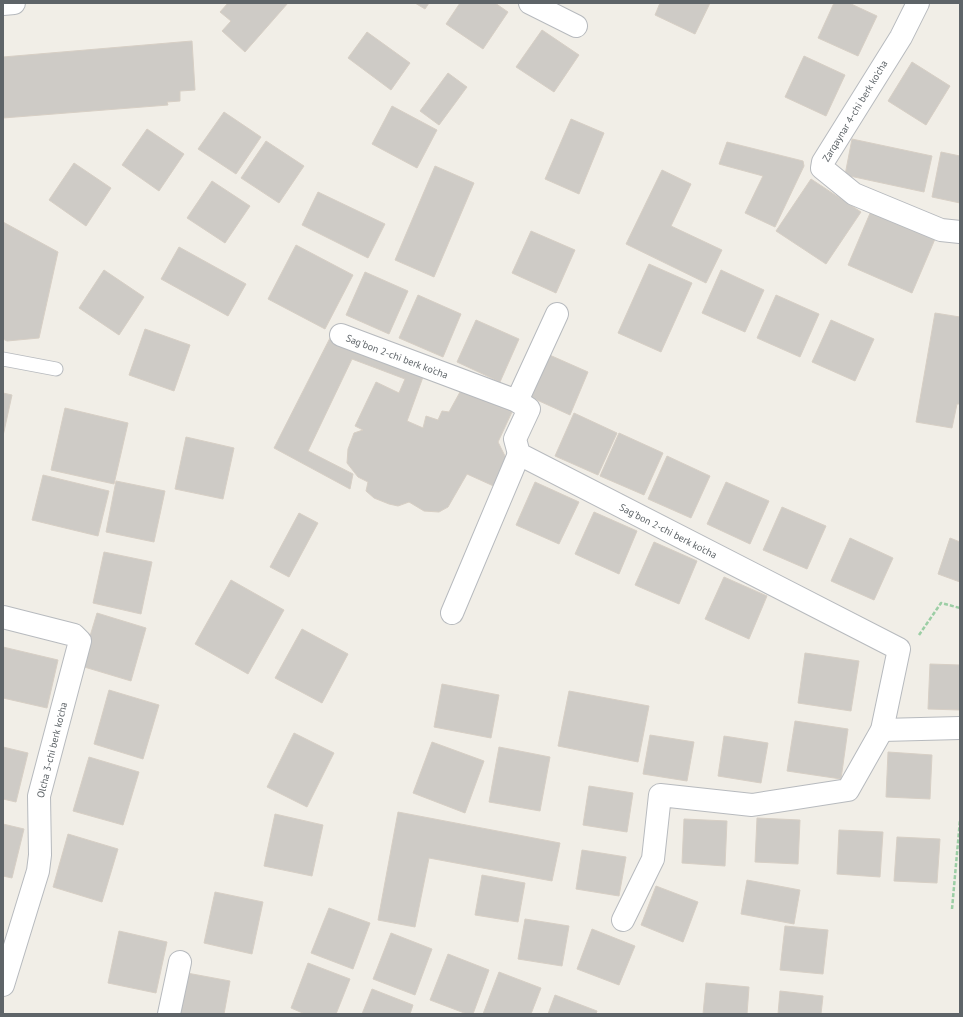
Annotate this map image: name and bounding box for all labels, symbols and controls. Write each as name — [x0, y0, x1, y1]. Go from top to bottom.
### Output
street label: Zarqaynar 4-chi berk ko'cha — [820, 58, 890, 164]
street label: Sag'bon 2-chi berk ko'cha — [344, 331, 450, 381]
street label: Sag'bon 2-chi berk ko'cha — [617, 500, 719, 561]
street label: Olcha 3-chi berk ko'cha — [34, 701, 70, 799]

